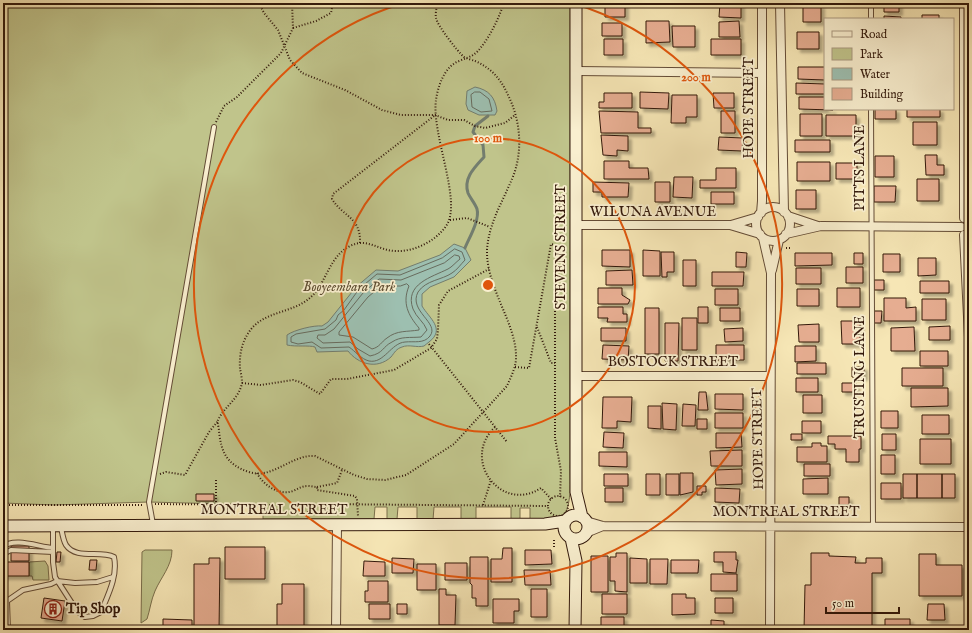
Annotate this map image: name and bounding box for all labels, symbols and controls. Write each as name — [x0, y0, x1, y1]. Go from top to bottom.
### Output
legend — [824, 18, 954, 110]
text: Road — [860, 27, 888, 42]
text: Park — [860, 47, 883, 62]
street label: HOPE STREET — [740, 56, 758, 159]
text: Water — [860, 67, 891, 82]
text: 200 m — [681, 70, 711, 85]
text: Building — [860, 87, 904, 102]
street label: PITTS LANE — [851, 125, 869, 211]
text: 100 m — [474, 131, 503, 146]
street label: STEVENS STREET — [552, 183, 570, 310]
street label: WILUNA AVENUE — [590, 203, 717, 221]
park label: Booyeembara Park — [303, 278, 396, 296]
centre of rings — [481, 278, 495, 292]
street label: TRUSTING LANE — [851, 315, 869, 438]
street label: BOSTOCK STREET — [608, 353, 739, 371]
street label: HOPE STREET — [748, 387, 768, 490]
street label: MONTREAL STREET — [200, 501, 348, 519]
street label: MONTREAL STREET — [712, 503, 860, 521]
scale bar — [826, 589, 899, 615]
text: 50 m — [832, 596, 854, 611]
building icon: Tip Shop — [43, 599, 63, 619]
place label: Tip Shop — [65, 600, 121, 618]

